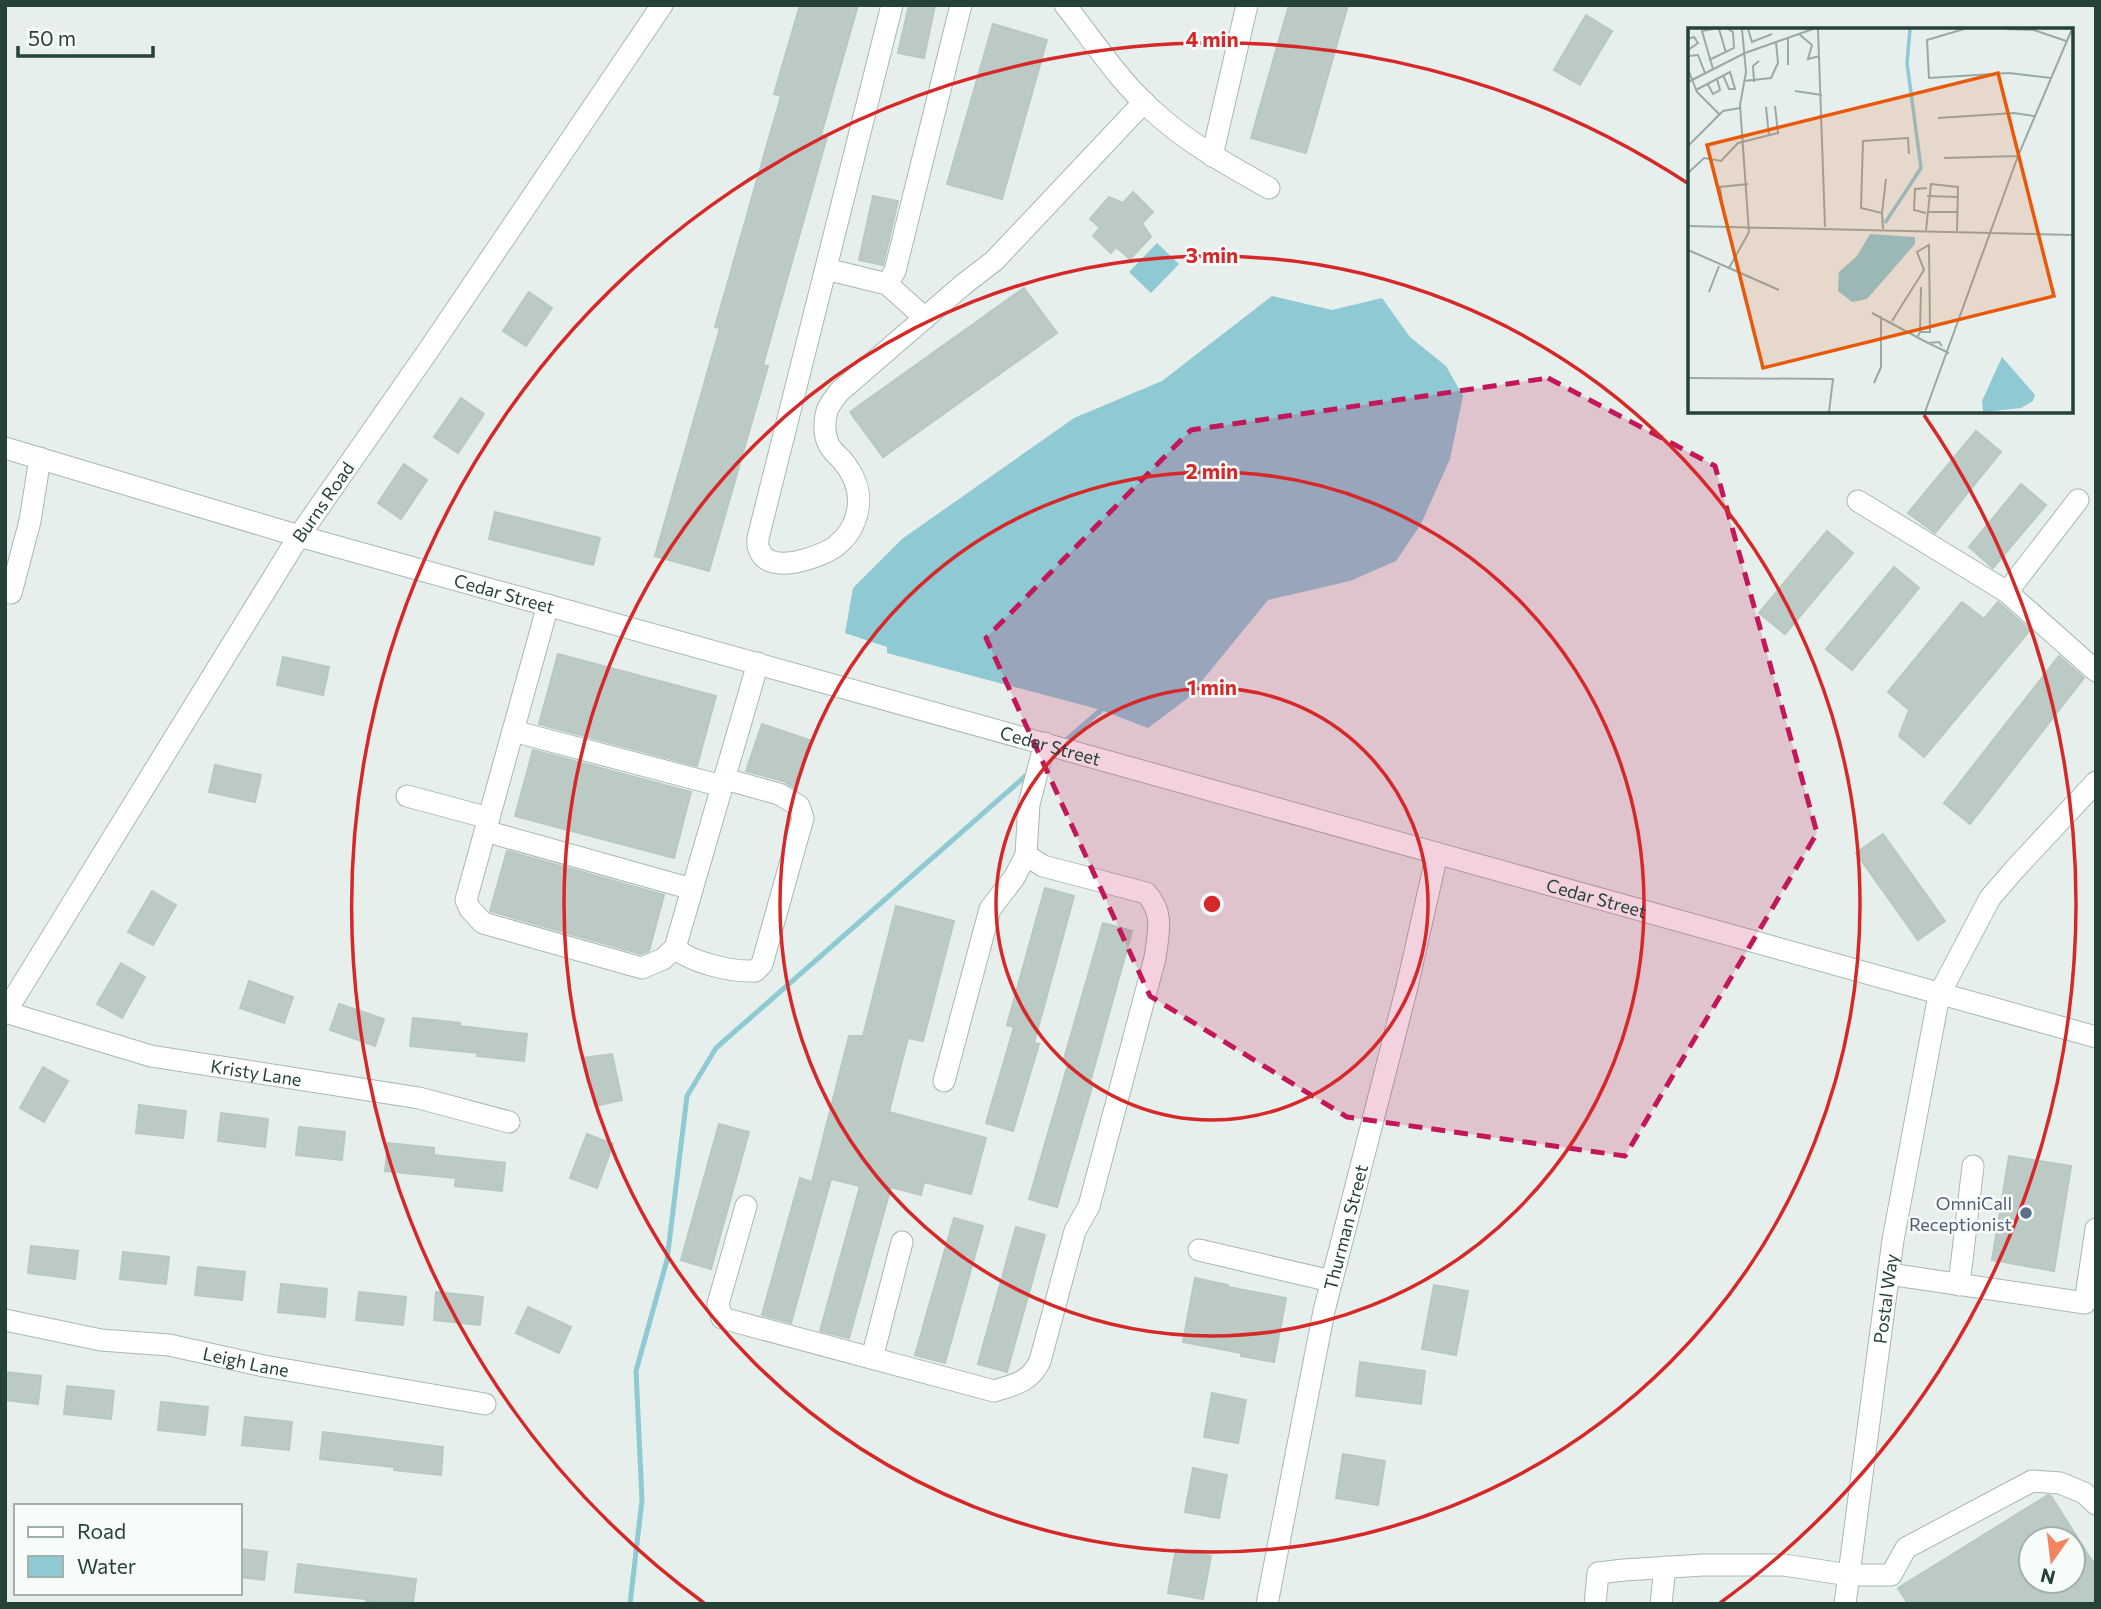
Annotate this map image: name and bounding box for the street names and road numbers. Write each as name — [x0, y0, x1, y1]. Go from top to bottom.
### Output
street label: Burns Road — [287, 457, 358, 546]
street label: Cedar Street — [452, 569, 557, 618]
street label: Cedar Street — [998, 721, 1103, 770]
street label: Cedar Street — [1544, 873, 1649, 922]
street label: Kristy Lane — [209, 1055, 303, 1090]
street label: Thurman Street — [1319, 1162, 1372, 1292]
street label: Postal Way — [1868, 1252, 1902, 1345]
street label: Leigh Lane — [201, 1342, 291, 1381]

